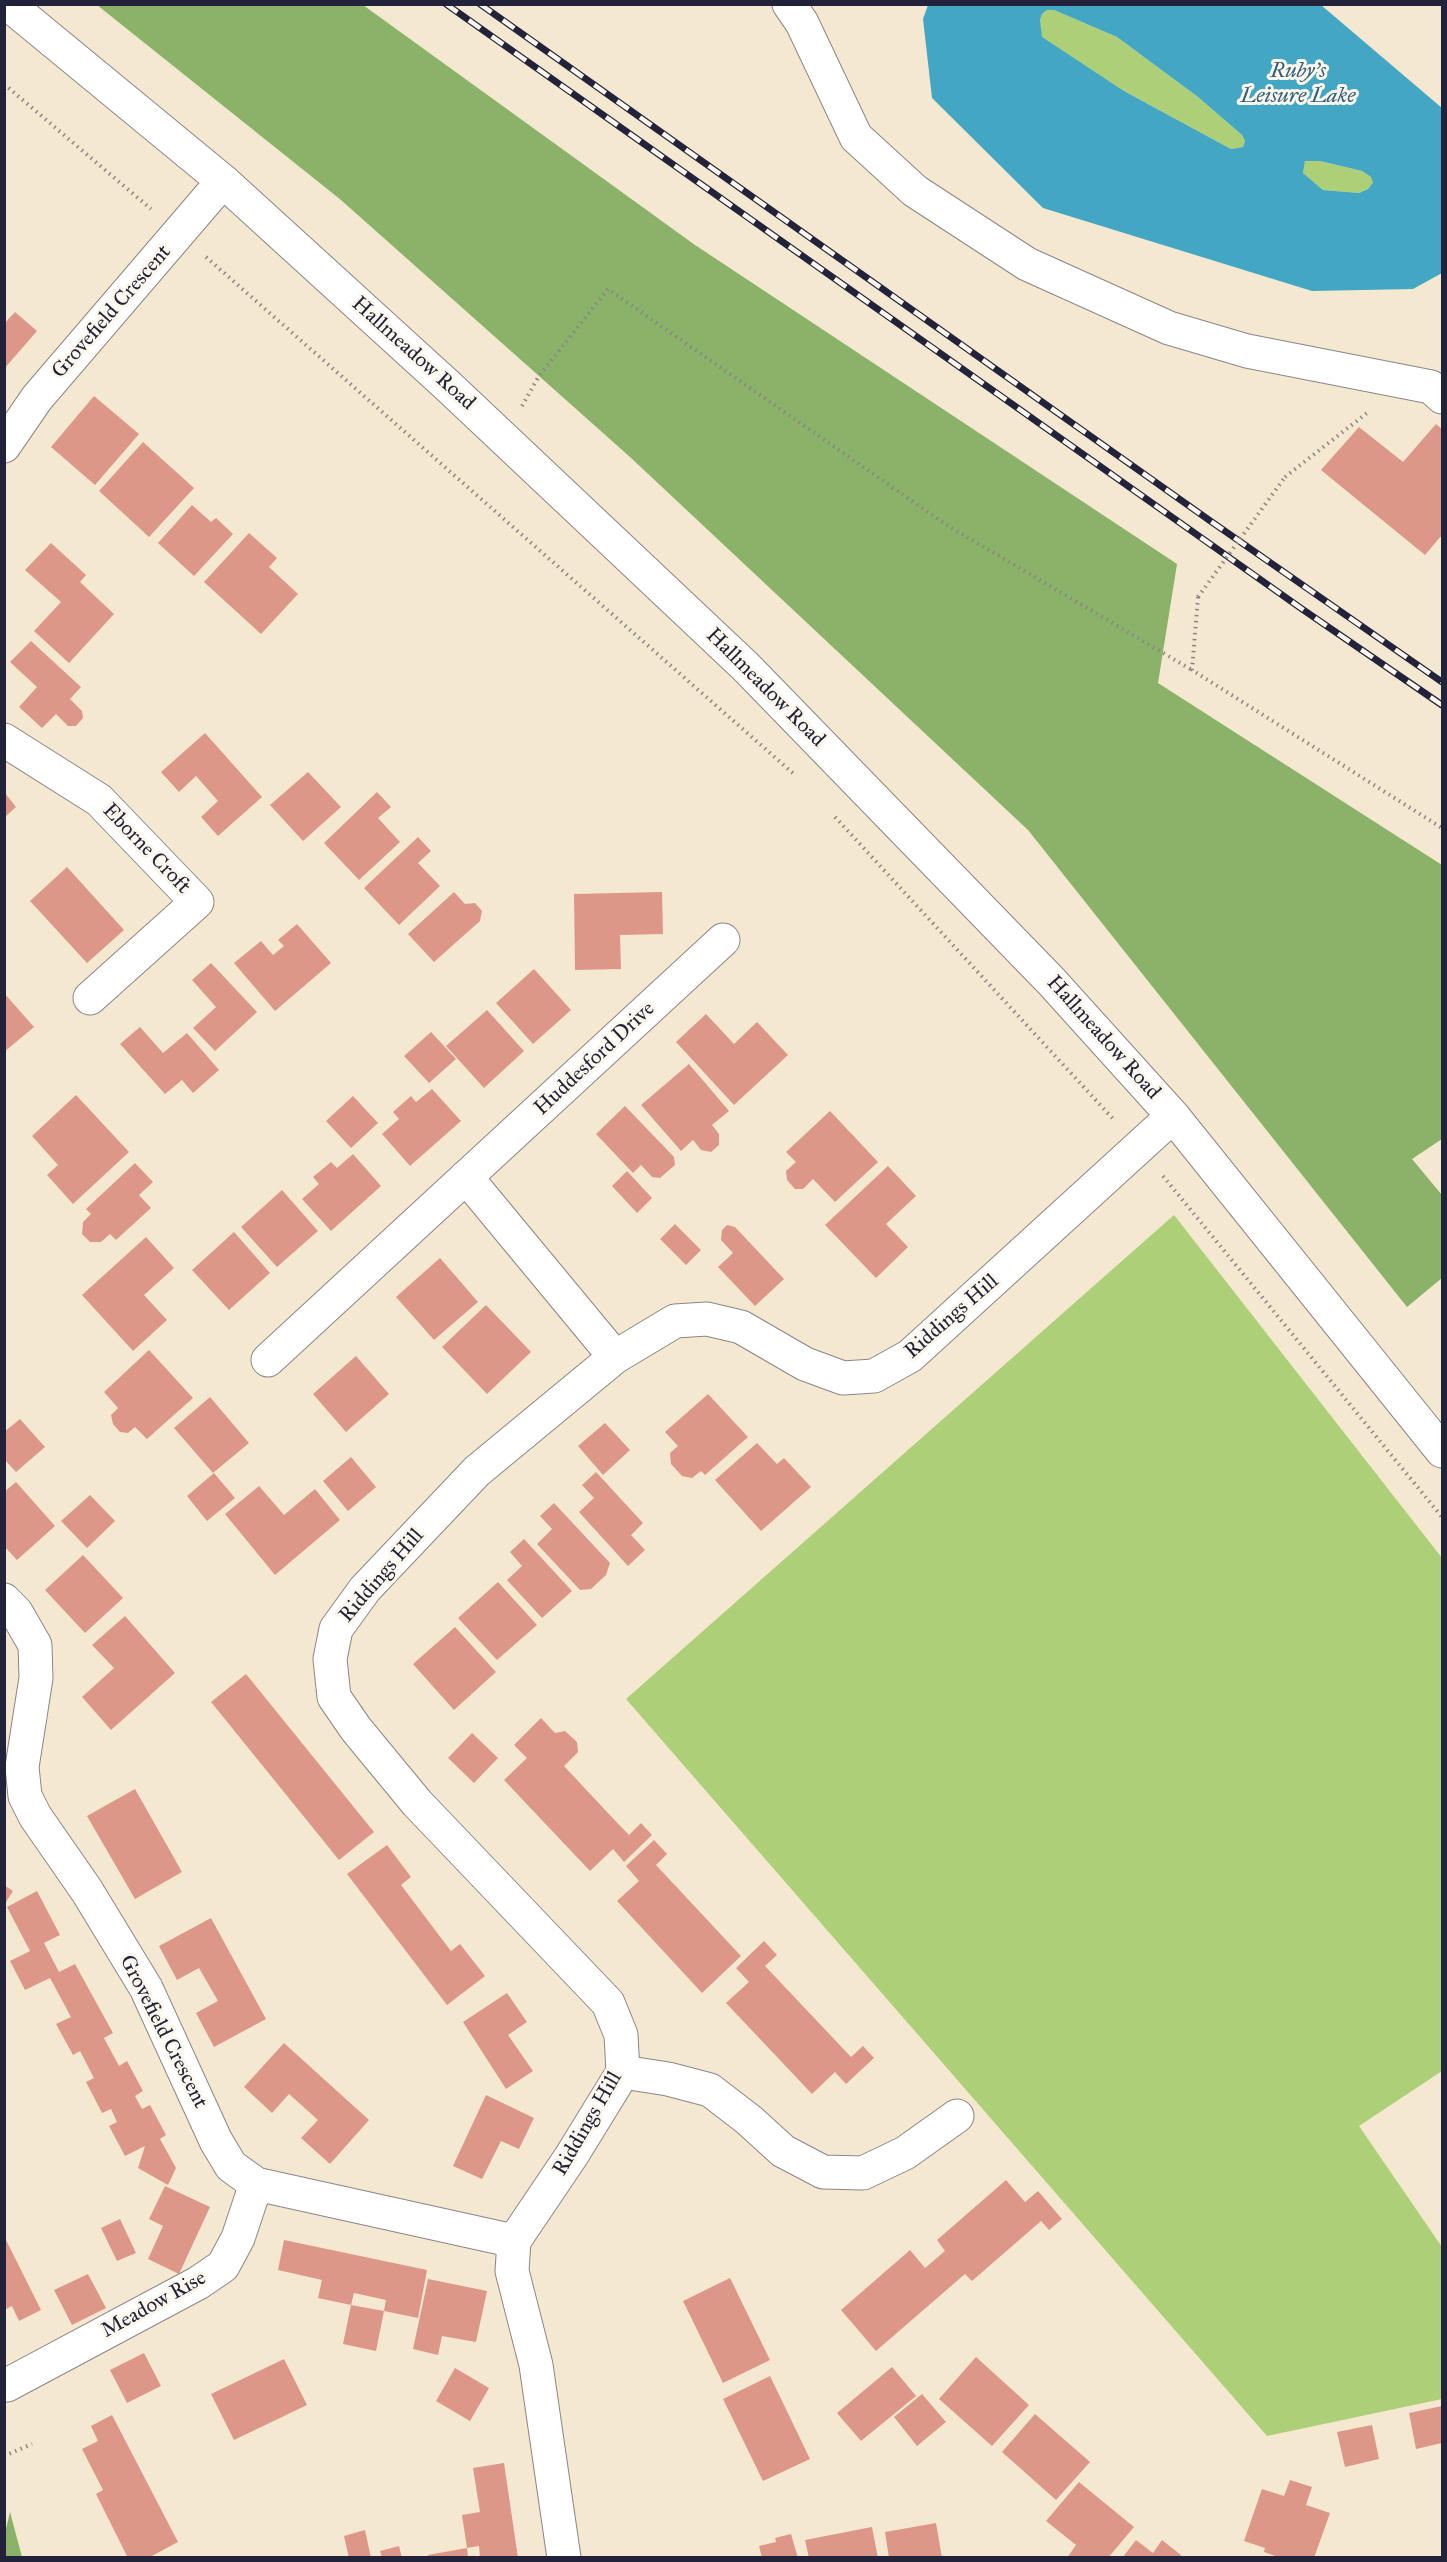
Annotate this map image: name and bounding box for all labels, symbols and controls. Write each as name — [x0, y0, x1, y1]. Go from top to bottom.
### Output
water label: Ruby’s Leisure Lake — [1240, 59, 1356, 110]
street label: Grovefield Crescent — [47, 240, 177, 384]
street label: Hallmeadow Road — [346, 292, 480, 416]
street label: Hallmeadow Road — [700, 623, 830, 753]
street label: Eborne Croft — [97, 799, 195, 899]
street label: Hallmeadow Road — [1041, 971, 1165, 1105]
street label: Huddesford Drive — [530, 997, 660, 1121]
street label: Riddings Hill — [900, 1269, 1004, 1365]
street label: Riddings Hill — [334, 1524, 430, 1628]
street label: Grovefield Crescent — [114, 1951, 212, 2113]
street label: Riddings Hill — [548, 2067, 628, 2181]
street label: Meadow Rise — [97, 2266, 211, 2344]

